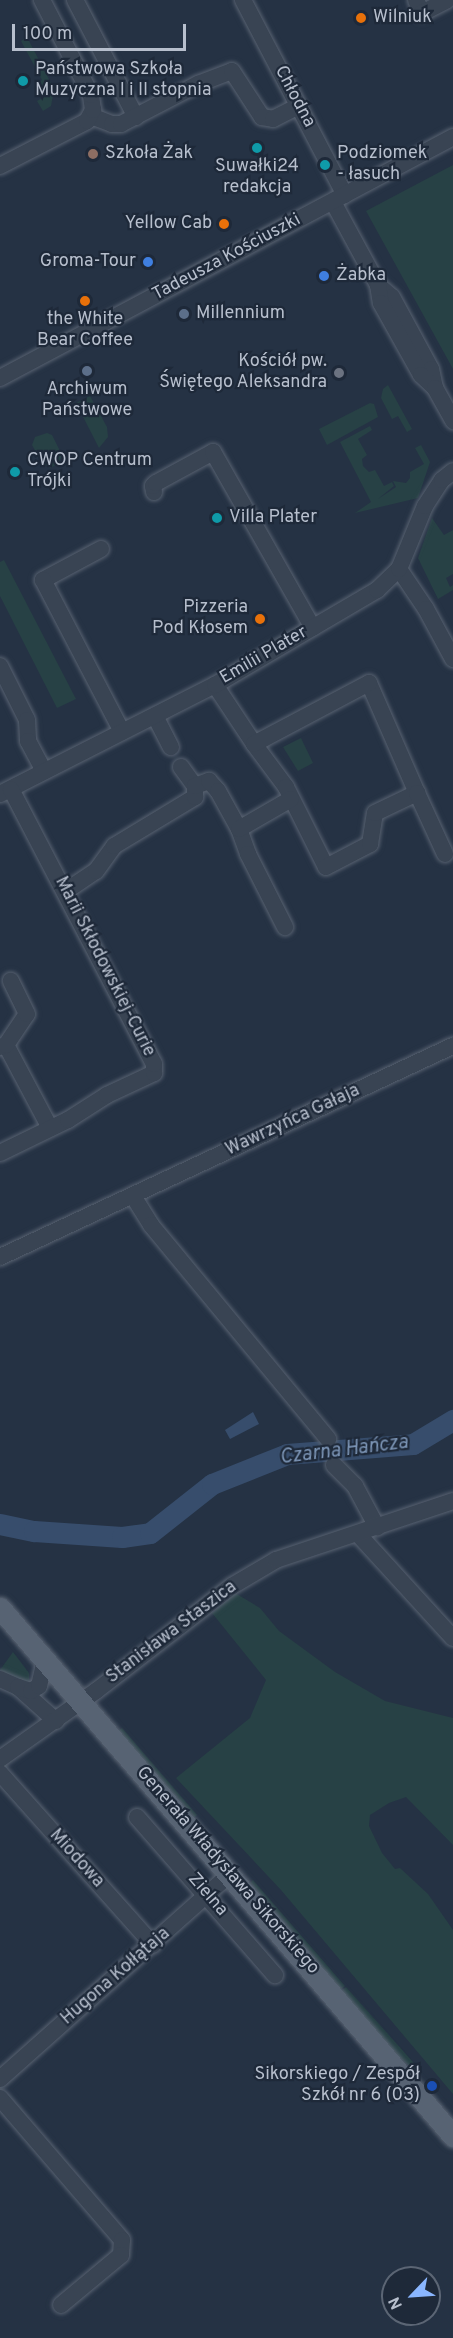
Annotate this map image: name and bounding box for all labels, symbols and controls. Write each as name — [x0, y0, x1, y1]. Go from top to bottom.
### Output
place label: Wilniuk — [373, 7, 432, 29]
marker: Wilniuk — [354, 11, 368, 25]
scale bar — [15, 12, 189, 50]
text: 100 m — [23, 23, 72, 46]
place label: Państwowa Szkoła Muzyczna I i II stopnia — [35, 60, 211, 103]
street label: Chłodna — [269, 63, 319, 131]
marker: Państwowa Szkoła Muzyczna I i II stopnia — [16, 74, 30, 88]
marker: Suwałki24 redakcja — [250, 141, 264, 155]
place label: Szkoła Żak — [105, 143, 193, 165]
place label: Podziomek - łasuch — [337, 144, 427, 186]
marker: Szkoła Żak — [86, 147, 100, 161]
place label: Suwałki24 redakcja — [215, 157, 299, 200]
marker: Podziomek - łasuch — [318, 158, 332, 172]
street label: Tadeusza Kościuszki — [149, 210, 305, 306]
place label: Yellow Cab — [125, 213, 212, 235]
marker: Yellow Cab — [217, 217, 231, 231]
place label: Groma-Tour — [40, 251, 136, 273]
marker: Groma-Tour — [141, 255, 155, 269]
place label: Żabka — [336, 265, 386, 287]
marker: Żabka — [317, 269, 331, 283]
marker: the White Bear Coffee — [78, 294, 92, 308]
place label: Millennium — [196, 303, 285, 325]
marker: Millennium — [177, 307, 191, 321]
place label: the White Bear Coffee — [37, 310, 133, 352]
place label: Kościół pw. Świętego Aleksandra — [159, 352, 327, 394]
marker: Archiwum Państwowe — [80, 364, 94, 378]
marker: Kościół pw. Świętego Aleksandra — [332, 366, 346, 380]
place label: Archiwum Państwowe — [42, 380, 132, 422]
place label: CWOP Centrum Trójki — [27, 451, 152, 494]
marker: CWOP Centrum Trójki — [8, 465, 22, 479]
place label: Villa Plater — [229, 507, 317, 529]
marker: Villa Plater — [210, 511, 224, 525]
place label: Pizzeria Pod Kłosem — [152, 598, 248, 640]
marker: Pizzeria Pod Kłosem — [253, 612, 267, 626]
street label: Emilii Plater — [216, 622, 312, 690]
street label: Marii Skłodowskiej-Curie — [49, 873, 159, 1061]
street label: Wawrzyńca Gałaja — [223, 1080, 363, 1162]
water label: Czarna Hańcza — [279, 1431, 409, 1471]
street label: Stanisława Staszica — [103, 1577, 241, 1689]
street label: Generała Władysława Sikorskiego — [131, 1763, 323, 1979]
street label: Miodowa — [44, 1825, 108, 1893]
street label: Zielna — [182, 1869, 232, 1921]
street label: Hugona Kołłątaja — [57, 1924, 175, 2030]
place label: Sikorskiego / Zespół Szkół nr 6 (03) — [254, 2065, 420, 2108]
marker: Sikorskiego / Zespół Szkół nr 6 (03) — [425, 2079, 439, 2093]
north arrow — [381, 2266, 441, 2326]
text: N — [385, 2293, 408, 2312]

